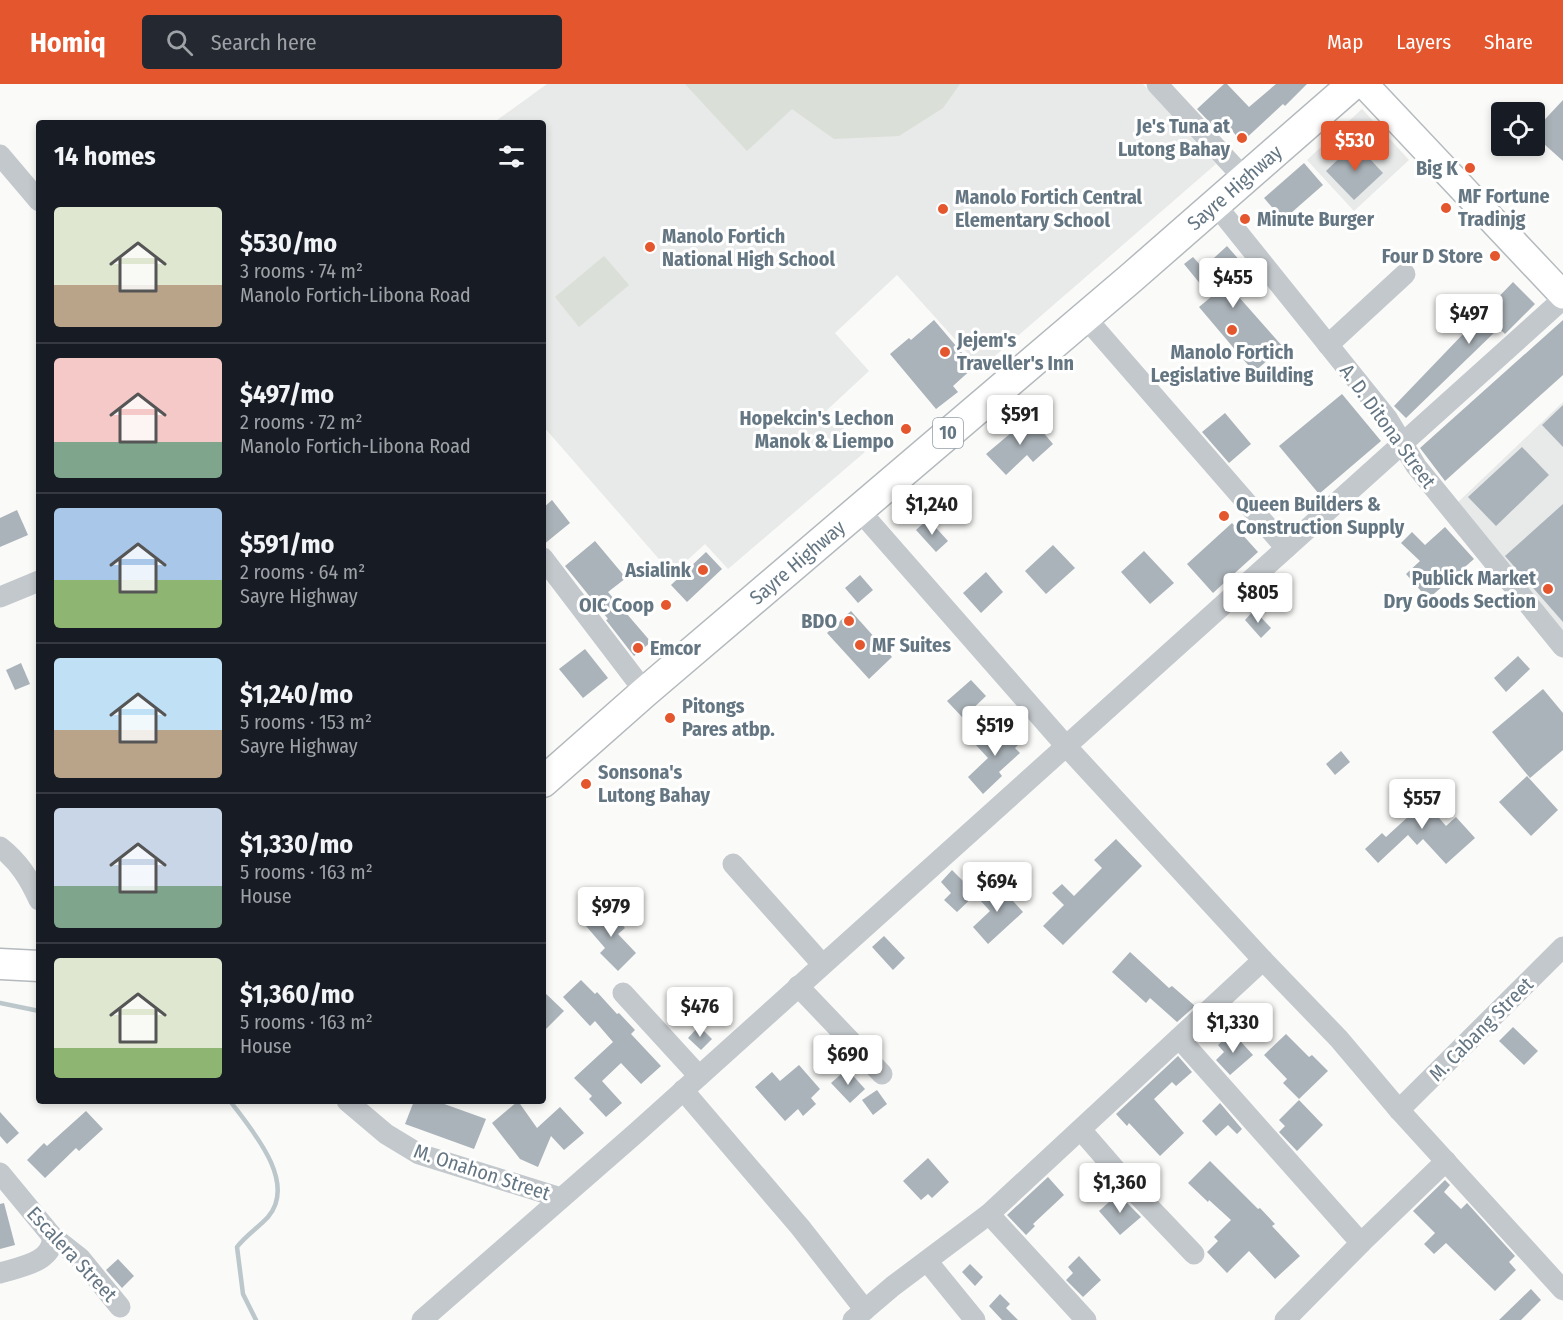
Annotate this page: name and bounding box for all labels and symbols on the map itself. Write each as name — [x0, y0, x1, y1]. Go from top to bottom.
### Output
place label: Je's Tuna at Lutong Bahay — [1118, 114, 1231, 161]
pin: $530 — [1319, 121, 1391, 172]
marker: Je's Tuna at Lutong Bahay — [1235, 131, 1249, 145]
street label: Sayre Highway — [1182, 140, 1287, 235]
place label: Big K — [1416, 156, 1458, 180]
marker: Big K — [1463, 161, 1477, 175]
place label: MF Fortune Tradinjg — [1458, 184, 1550, 231]
place label: Manolo Fortich Central Elementary School — [955, 185, 1143, 232]
marker: MF Fortune Tradinjg — [1439, 201, 1453, 215]
marker: Manolo Fortich Central Elementary School — [936, 202, 950, 216]
place label: Minute Burger — [1257, 207, 1375, 231]
marker: Minute Burger — [1238, 212, 1252, 226]
place label: Manolo Fortich National High School — [662, 224, 835, 271]
marker: Manolo Fortich National High School — [643, 240, 657, 254]
place label: Four D Store — [1382, 244, 1483, 268]
marker: Four D Store — [1488, 249, 1502, 263]
pin: $455 — [1197, 258, 1269, 309]
pin: $497 — [1433, 294, 1505, 345]
marker: Manolo Fortich Legislative Building — [1225, 323, 1239, 337]
place label: Jejem's Traveller's Inn — [956, 328, 1074, 375]
place label: Manolo Fortich Legislative Building — [1151, 340, 1313, 387]
marker: Jejem's Traveller's Inn — [938, 345, 952, 359]
street label: A. D. Ditona Street — [1335, 359, 1441, 493]
pin: $591 — [984, 395, 1056, 446]
place label: Hopekcin's Lechon Manok & Liempo — [740, 406, 894, 453]
road number: 10 — [933, 418, 963, 448]
marker: Hopekcin's Lechon Manok & Liempo — [899, 422, 913, 436]
pin: $1,240 — [883, 485, 981, 536]
place label: Queen Builders & Construction Supply — [1236, 492, 1405, 539]
marker: Queen Builders & Construction Supply — [1217, 509, 1231, 523]
street label: Sayre Highway — [745, 515, 850, 610]
place label: Asialink — [624, 558, 692, 582]
marker: Asialink — [696, 563, 710, 577]
place label: Publick Market Dry Goods Section — [1384, 566, 1537, 613]
pin: $805 — [1222, 573, 1294, 624]
marker: Publick Market Dry Goods Section — [1541, 582, 1555, 596]
place label: OIC Coop — [579, 593, 654, 617]
marker: OIC Coop — [659, 598, 673, 612]
place label: BDO — [801, 609, 837, 633]
marker: BDO — [842, 614, 856, 628]
place label: MF Suites — [872, 633, 951, 657]
place label: Emcor — [650, 636, 702, 660]
marker: MF Suites — [853, 638, 867, 652]
marker: Emcor — [631, 641, 645, 655]
place label: Pitongs Pares atbp. — [682, 694, 775, 741]
pin: $519 — [959, 706, 1031, 757]
marker: Pitongs Pares atbp. — [663, 711, 677, 725]
place label: Sonsona's Lutong Bahay — [598, 760, 711, 807]
marker: Sonsona's Lutong Bahay — [579, 777, 593, 791]
pin: $557 — [1386, 779, 1458, 830]
pin: $694 — [961, 862, 1033, 913]
pin: $979 — [575, 887, 647, 938]
street label: M. Cabang Street — [1424, 972, 1538, 1086]
pin: $476 — [664, 987, 736, 1038]
pin: $1,330 — [1184, 1003, 1282, 1054]
pin: $690 — [812, 1035, 884, 1086]
street label: M. Onahon Street — [411, 1139, 553, 1205]
pin: $1,360 — [1071, 1163, 1169, 1214]
street label: Escalera Street — [22, 1202, 122, 1307]

